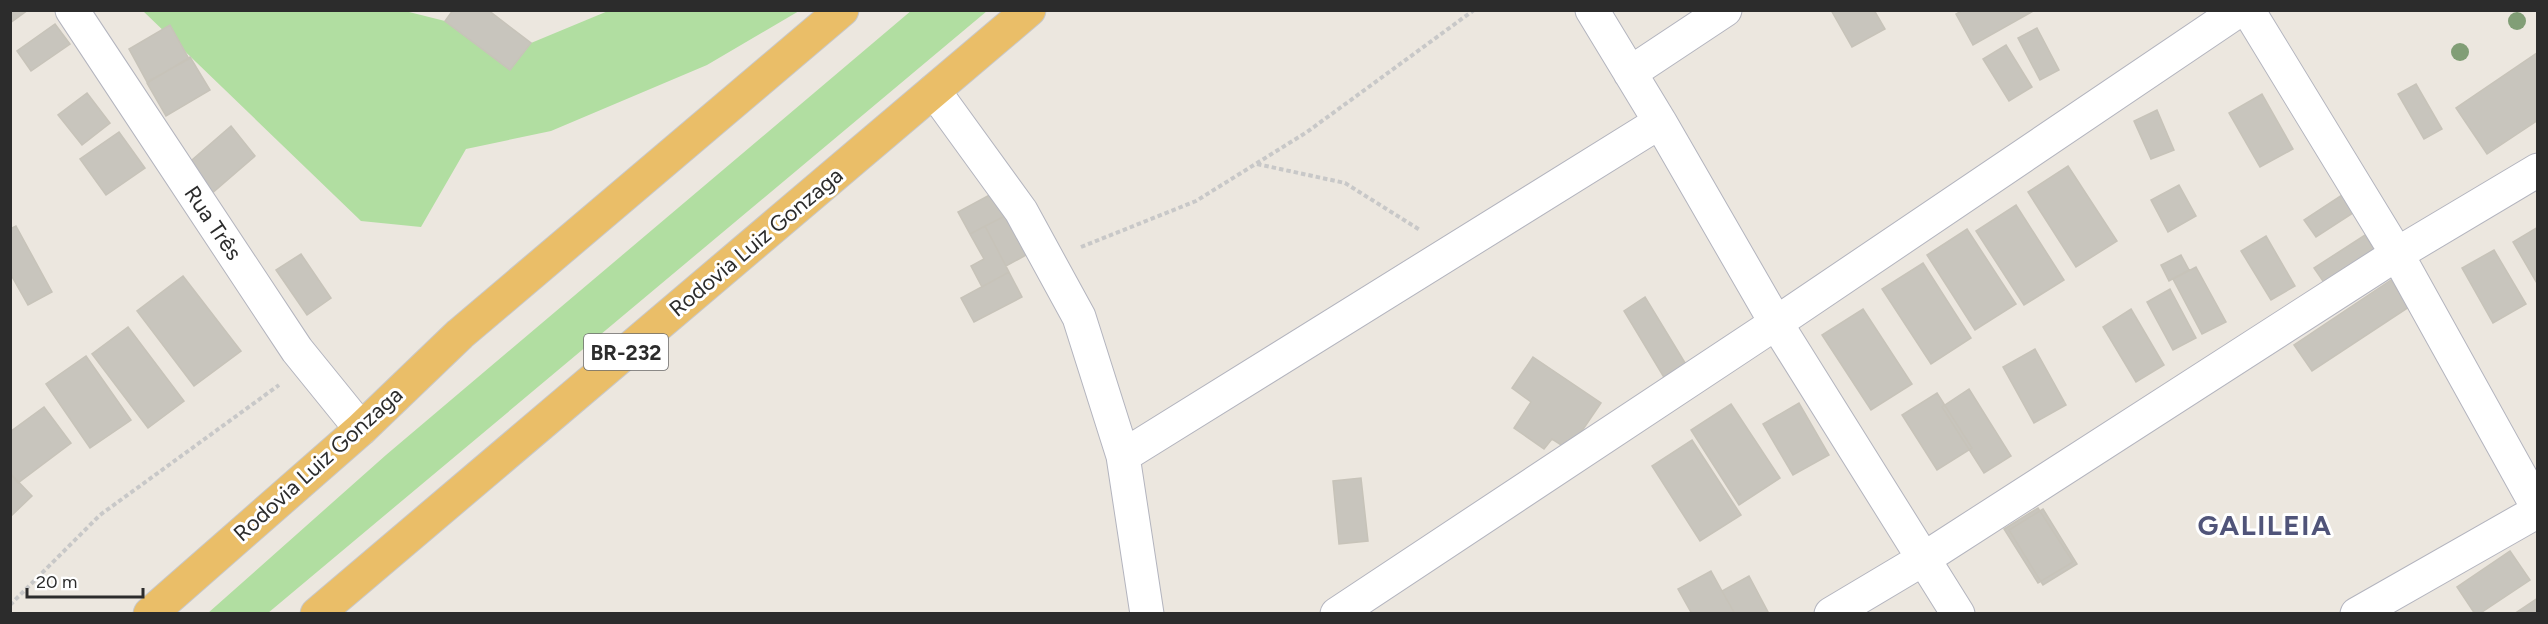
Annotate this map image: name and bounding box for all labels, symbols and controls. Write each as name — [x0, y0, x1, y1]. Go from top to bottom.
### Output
street label: Rodovia Luiz Gonzaga — [664, 162, 848, 322]
street label: Rua Três — [178, 181, 248, 265]
road number: BR-232 — [584, 334, 668, 370]
street label: Rodovia Luiz Gonzaga — [228, 381, 408, 547]
district label: GALILEIA — [2198, 508, 2332, 542]
scale bar — [27, 561, 142, 599]
text: 20 m — [36, 571, 77, 593]

